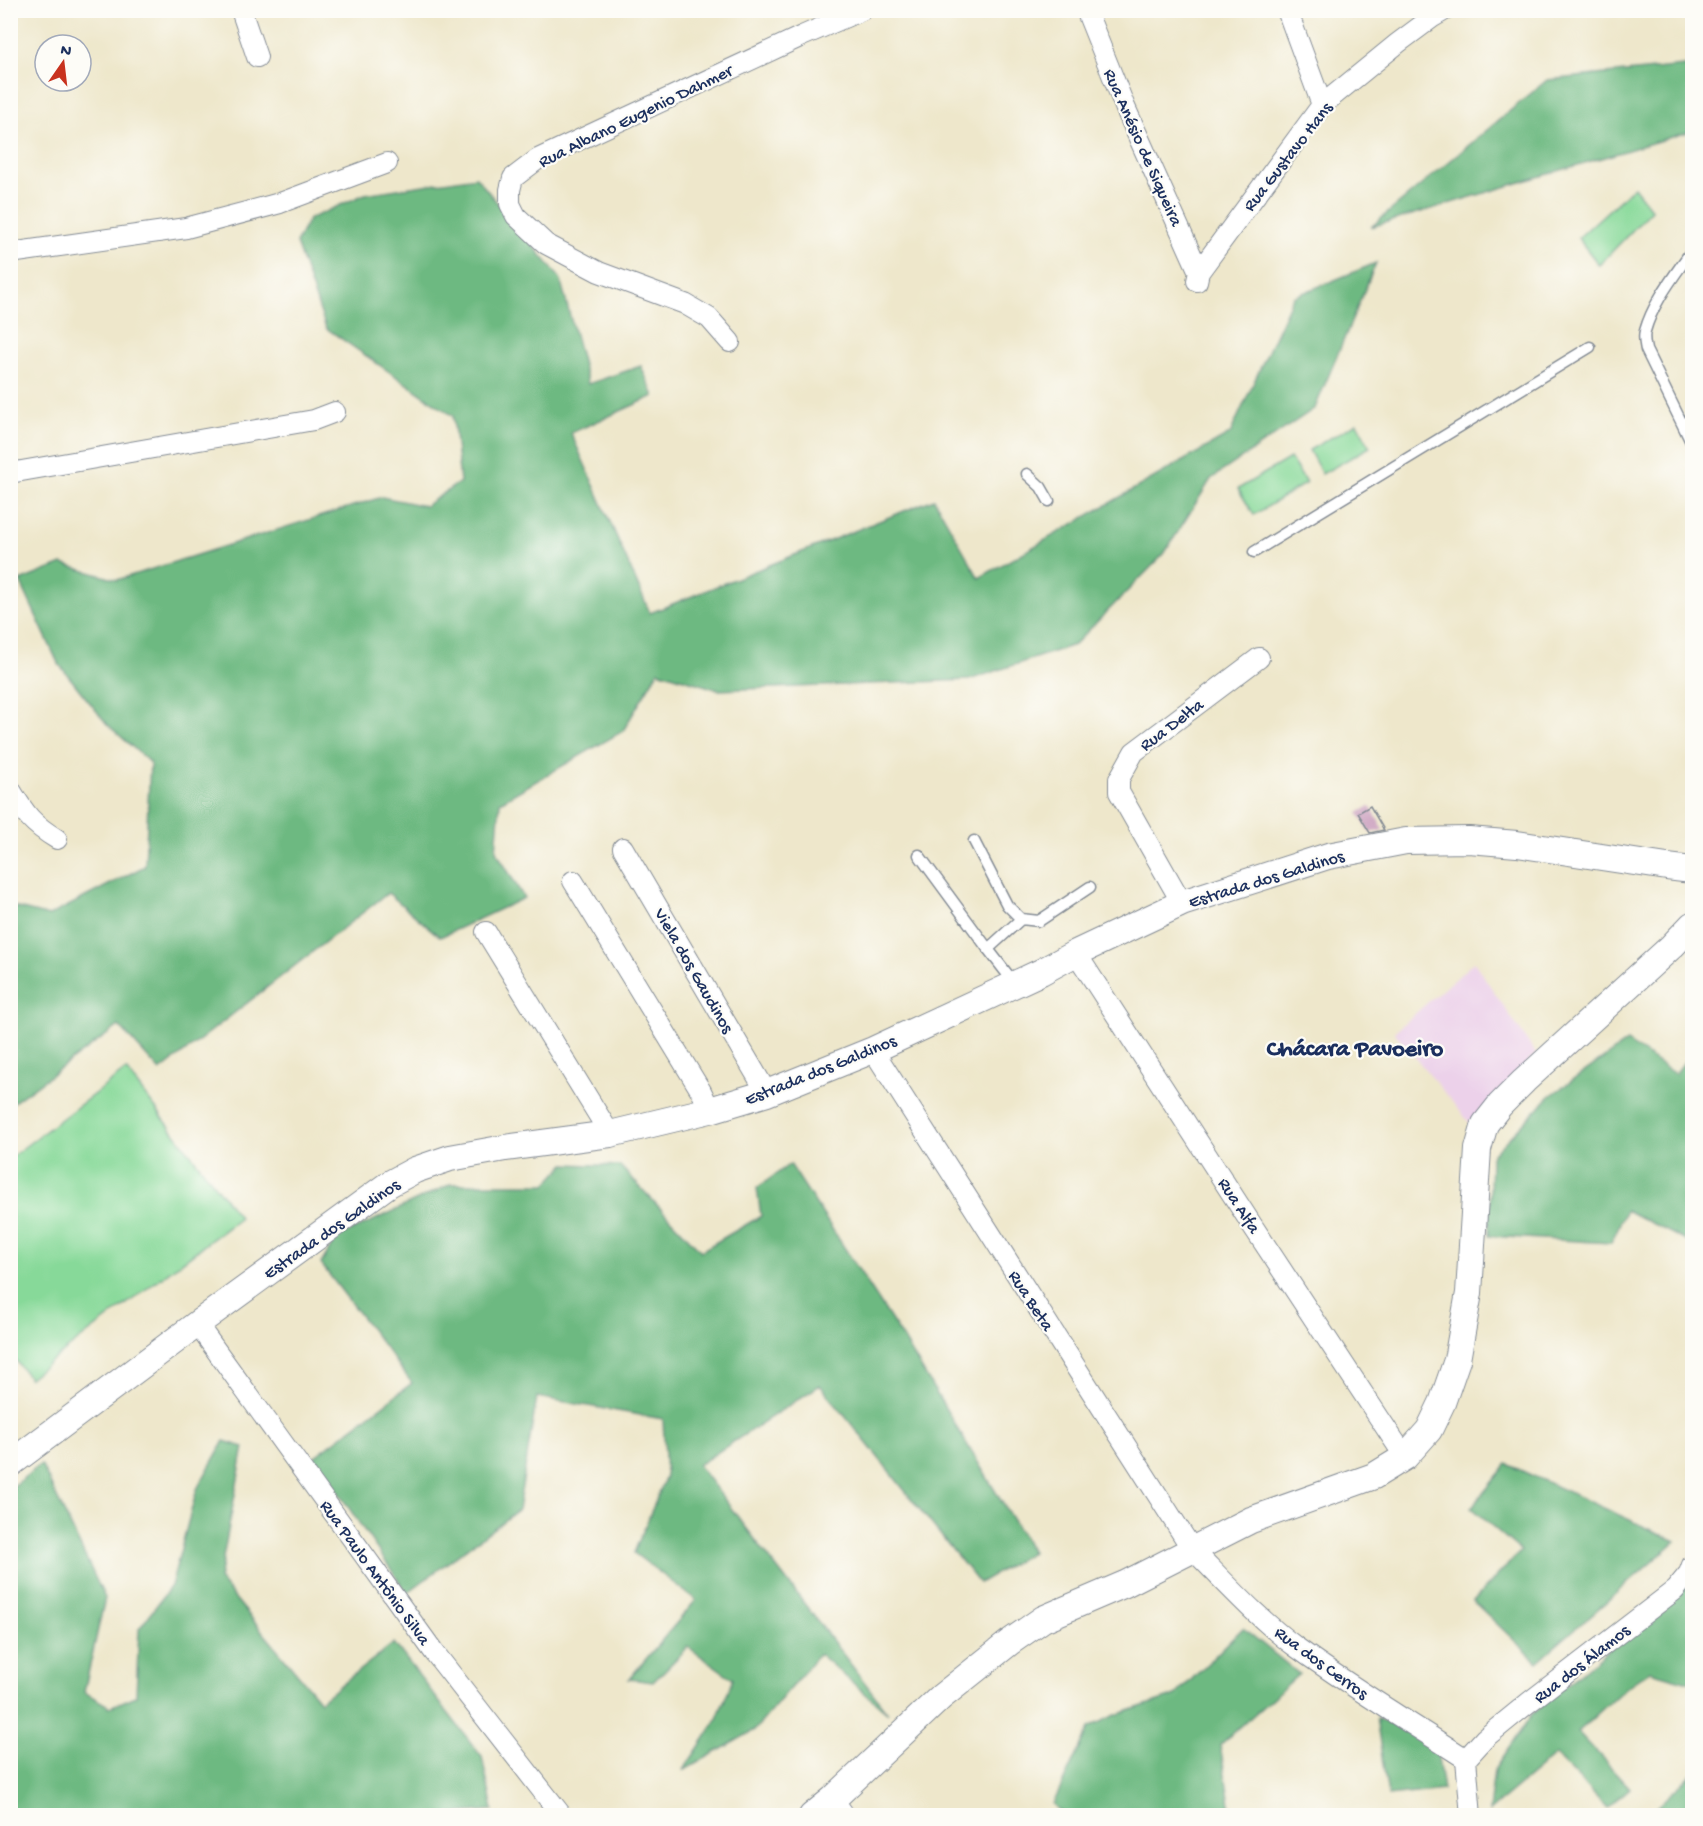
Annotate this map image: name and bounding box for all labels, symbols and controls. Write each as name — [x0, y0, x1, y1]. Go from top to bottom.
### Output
north arrow — [33, 33, 93, 93]
text: N — [58, 41, 74, 62]
street label: Rua Albano Eugenio Dahmer — [536, 60, 738, 173]
street label: Rua Anésio de Siqueira — [1098, 66, 1186, 231]
street label: Rua Gustavo Hans — [1240, 98, 1339, 216]
street label: Rua Delta — [1136, 695, 1209, 757]
street label: Estrada dos Galdinos — [1186, 846, 1348, 914]
street label: Viela dos Gaudinos — [648, 904, 738, 1039]
street label: Estrada dos Galdinos — [742, 1031, 901, 1111]
district label: Chácara Pavoeiro — [1267, 1036, 1444, 1065]
street label: Estrada dos Galdinos — [260, 1174, 406, 1285]
street label: Rua Alfa — [1212, 1175, 1264, 1239]
street label: Rua Beta — [1003, 1267, 1058, 1336]
street label: Rua Paulo Antônio Silva — [314, 1497, 434, 1651]
street label: Rua dos Álamos — [1530, 1619, 1636, 1709]
street label: Rua dos Cerros — [1270, 1623, 1373, 1706]

